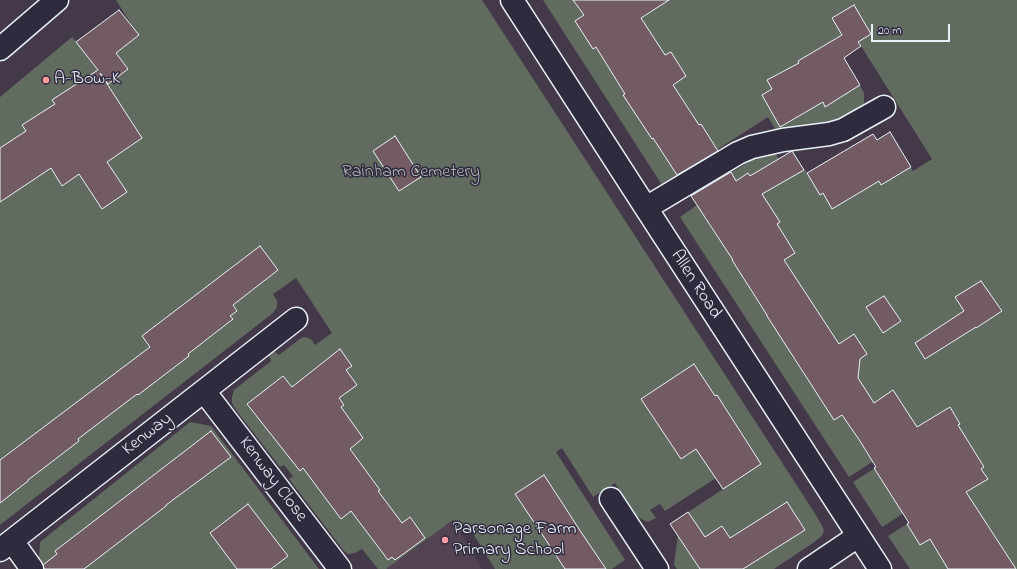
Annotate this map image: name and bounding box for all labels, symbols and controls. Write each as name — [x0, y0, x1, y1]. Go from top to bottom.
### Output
scale bar — [873, 16, 952, 42]
text: 20 m — [878, 22, 901, 40]
place label: A-Bow-K — [54, 69, 121, 91]
marker: A-Bow-K — [41, 75, 51, 85]
park label: Rainham Cemetery — [342, 162, 480, 184]
street label: Allen Road — [665, 247, 725, 323]
street label: Kenway — [119, 409, 177, 461]
street label: Kenway Close — [233, 433, 311, 527]
place label: Parsonage Farm Primary School — [453, 519, 576, 562]
marker: Parsonage Farm Primary School — [440, 535, 450, 545]

